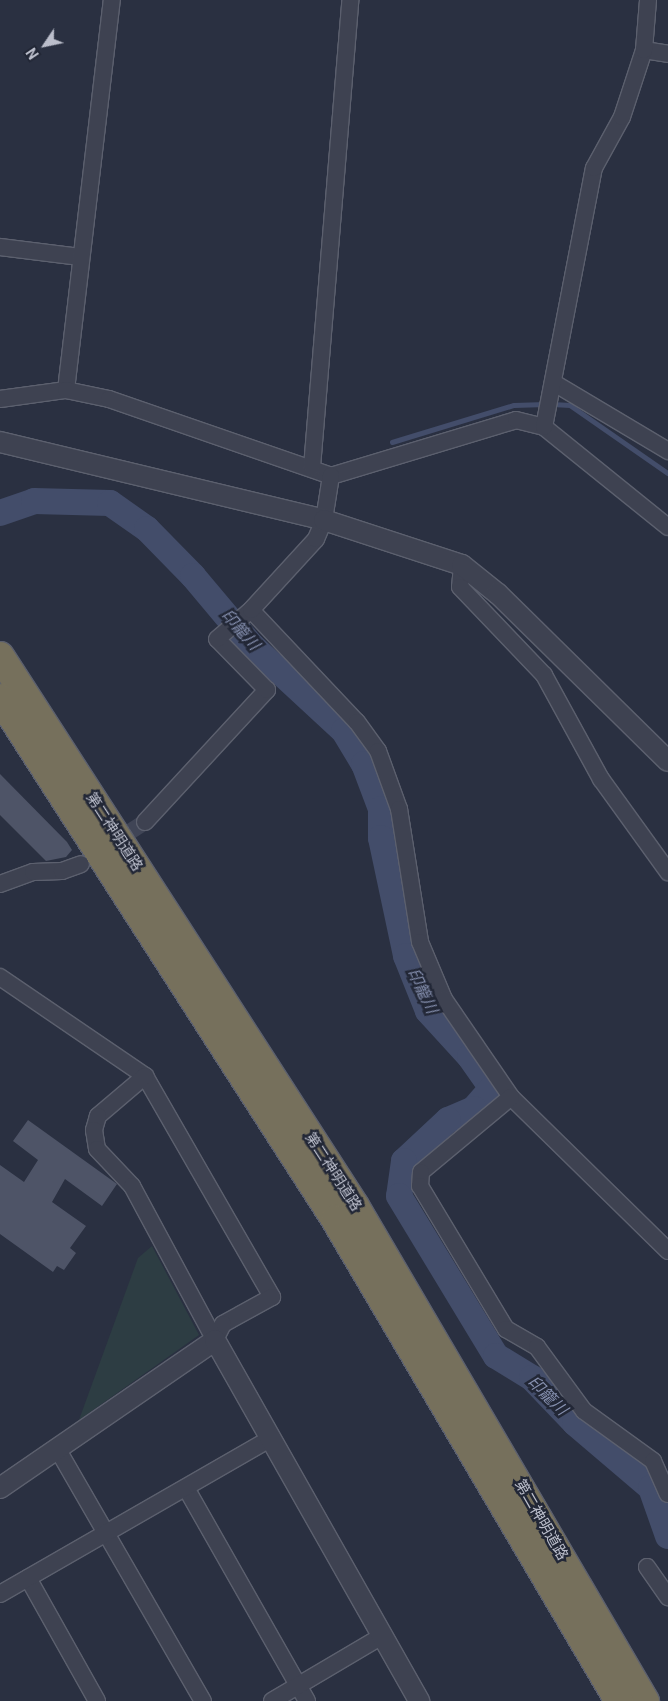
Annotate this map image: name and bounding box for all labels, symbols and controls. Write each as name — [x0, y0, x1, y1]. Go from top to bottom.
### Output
north arrow — [20, 20, 70, 70]
text: N — [23, 45, 42, 62]
water label: 印籠川 — [217, 606, 263, 654]
street label: 第二神明道路 — [82, 789, 146, 875]
water label: 印籠川 — [403, 965, 441, 1017]
street label: 第二神明道路 — [301, 1129, 365, 1215]
water label: 印籠川 — [523, 1372, 571, 1420]
street label: 第二神明道路 — [511, 1477, 571, 1563]

